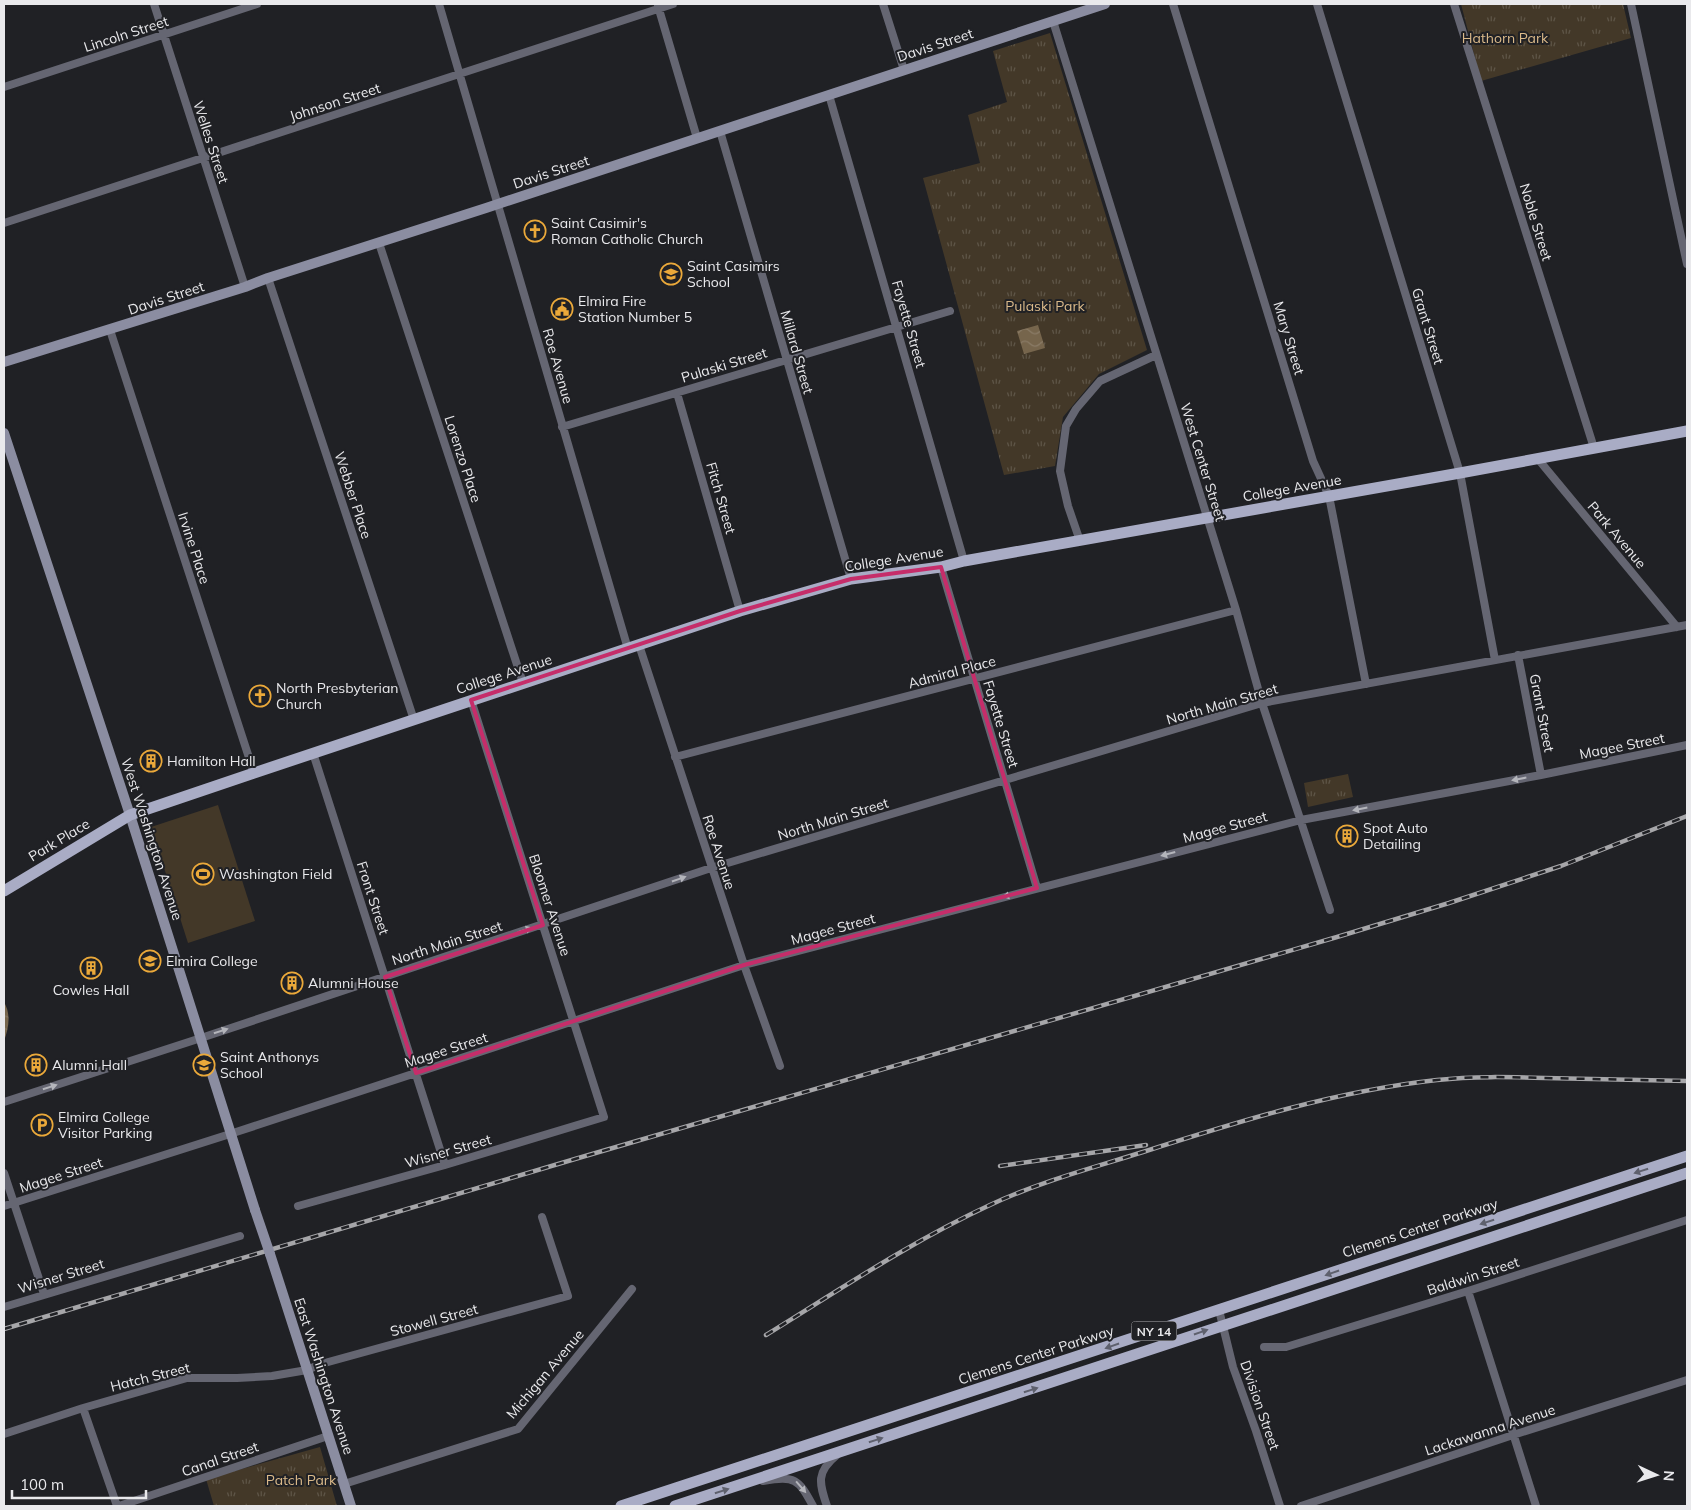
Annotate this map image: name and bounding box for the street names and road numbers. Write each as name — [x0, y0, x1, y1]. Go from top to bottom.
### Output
street label: Lincoln Street — [81, 12, 171, 56]
street label: Davis Street — [895, 24, 975, 66]
street label: Johnson Street — [287, 79, 383, 125]
street label: Welles Street — [189, 98, 233, 186]
street label: Davis Street — [511, 151, 591, 193]
street label: Noble Street — [1516, 181, 1556, 263]
street label: Davis Street — [126, 277, 206, 319]
street label: Fayette Street — [888, 278, 930, 370]
street label: Grant Street — [1408, 286, 1448, 367]
street label: Mary Street — [1269, 299, 1309, 377]
street label: Millard Street — [776, 308, 818, 396]
street label: Roe Avenue — [539, 326, 577, 406]
street label: Pulaski Street — [679, 343, 769, 387]
street label: West Center Street — [1176, 401, 1230, 523]
street label: Lorenzo Place — [440, 413, 486, 505]
street label: Webber Place — [330, 449, 376, 541]
street label: Fitch Street — [702, 460, 740, 536]
street label: College Avenue — [1241, 470, 1343, 506]
street label: Park Avenue — [1584, 498, 1650, 572]
street label: Irvine Place — [174, 510, 214, 586]
street label: College Avenue — [843, 542, 945, 576]
street label: College Avenue — [454, 650, 554, 698]
street label: Admiral Place — [906, 652, 998, 692]
street label: Grant Street — [1526, 672, 1558, 754]
street label: Fayette Street — [979, 678, 1023, 770]
street label: North Main Street — [1164, 679, 1280, 728]
street label: Magee Street — [1578, 729, 1666, 763]
street label: West Washington Avenue — [117, 756, 187, 922]
street label: North Main Street — [775, 794, 891, 844]
street label: Magee Street — [1181, 807, 1269, 847]
street label: Roe Avenue — [698, 812, 740, 892]
street label: Park Place — [25, 815, 93, 865]
street label: Bloomer Avenue — [525, 852, 575, 958]
street label: Front Street — [353, 859, 393, 937]
street label: Magee Street — [789, 909, 877, 949]
street label: North Main Street — [390, 917, 505, 969]
street label: Magee Street — [402, 1028, 490, 1072]
street label: Wisner Street — [403, 1130, 493, 1172]
street label: Magee Street — [17, 1153, 105, 1197]
street label: Clemens Center Parkway — [1340, 1194, 1501, 1262]
street label: Baldwin Street — [1425, 1253, 1521, 1299]
street label: Wisner Street — [16, 1254, 106, 1298]
street label: East Washington Avenue — [290, 1295, 358, 1457]
street label: Stowell Street — [388, 1300, 480, 1340]
street label: Clemens Center Parkway — [956, 1321, 1117, 1389]
road number: NY 14 — [1132, 1322, 1176, 1340]
street label: Michigan Avenue — [502, 1326, 588, 1422]
street label: Hatch Street — [108, 1358, 192, 1396]
street label: Division Street — [1236, 1358, 1284, 1452]
street label: Lackawanna Avenue — [1423, 1400, 1557, 1460]
street label: Canal Street — [179, 1437, 261, 1481]

